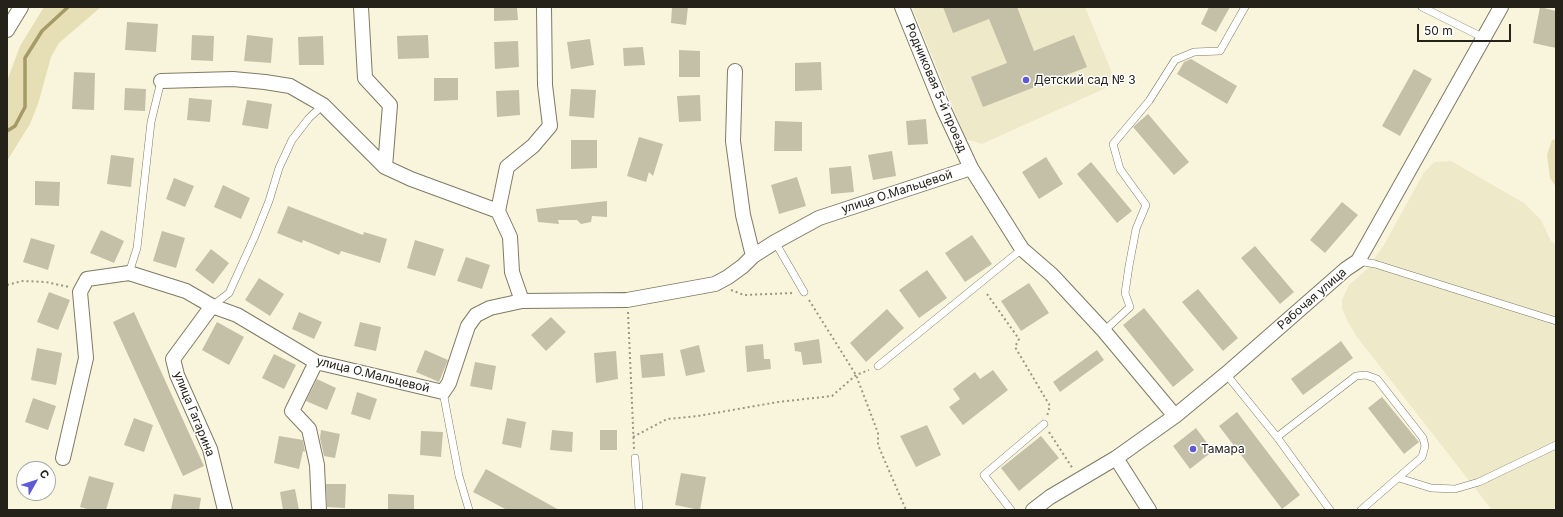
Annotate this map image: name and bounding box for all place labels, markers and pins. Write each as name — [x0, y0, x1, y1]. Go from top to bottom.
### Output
place label: Детский сад № 3 — [1034, 73, 1136, 87]
marker: Детский сад № 3 — [1021, 75, 1031, 85]
place label: Тамара — [1201, 442, 1245, 456]
marker: Тамара — [1188, 444, 1198, 454]

